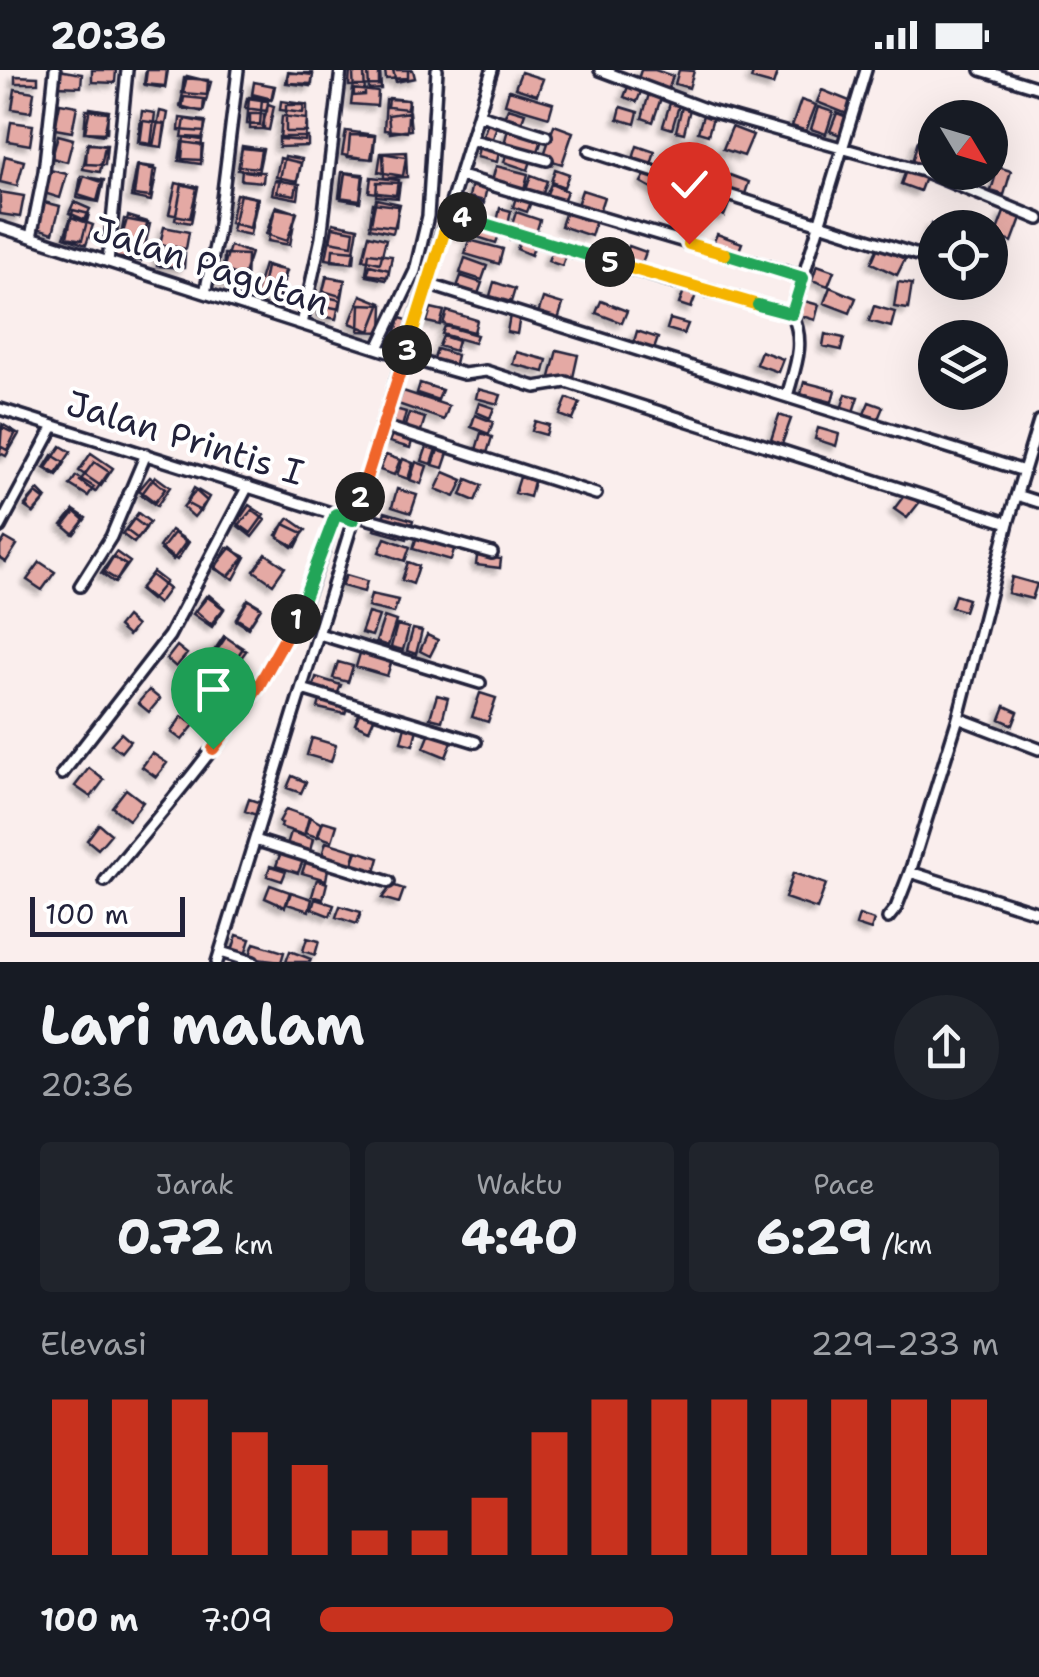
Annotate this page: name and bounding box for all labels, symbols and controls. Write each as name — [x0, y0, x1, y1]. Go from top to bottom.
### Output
text: 20:36 — [50, 10, 166, 61]
north arrow — [918, 100, 1008, 190]
map controls — [918, 100, 1008, 410]
pin — [647, 142, 732, 245]
icon: check — [662, 157, 717, 212]
pin: 4 — [437, 192, 487, 242]
text: 4 — [452, 198, 472, 236]
street label: Jalan Pagutan — [87, 205, 336, 326]
button: locate — [918, 210, 1008, 300]
pin: 5 — [585, 237, 635, 287]
text: 5 — [601, 243, 619, 281]
button: layers — [918, 320, 1008, 410]
pin: 3 — [382, 325, 432, 375]
text: 3 — [397, 331, 417, 369]
street label: Jalan Printis I — [61, 379, 310, 496]
pin: 2 — [335, 472, 385, 522]
text: 2 — [350, 478, 370, 516]
pin: 1 — [271, 594, 321, 644]
text: 1 — [290, 600, 302, 638]
pin — [171, 647, 256, 750]
icon: arrive — [186, 662, 241, 717]
scale bar — [30, 892, 185, 936]
text: 100 m — [45, 895, 129, 933]
text: Lari malam — [40, 988, 365, 1062]
button: share — [894, 995, 999, 1100]
text: 20:36 — [40, 1063, 134, 1106]
text: Jarak — [156, 1165, 234, 1203]
text: Waktu — [476, 1165, 563, 1203]
text: Pace — [813, 1165, 875, 1203]
text: 0.72 — [116, 1203, 224, 1270]
text: 4:40 — [460, 1203, 579, 1270]
text: 6:29 — [756, 1203, 873, 1270]
text: km — [224, 1225, 273, 1263]
text: /km — [873, 1225, 932, 1263]
text: Elevasi — [40, 1322, 147, 1365]
text: 229–233 m — [811, 1322, 999, 1365]
text: 100 m — [40, 1598, 139, 1641]
text: 7:09 — [200, 1598, 273, 1641]

